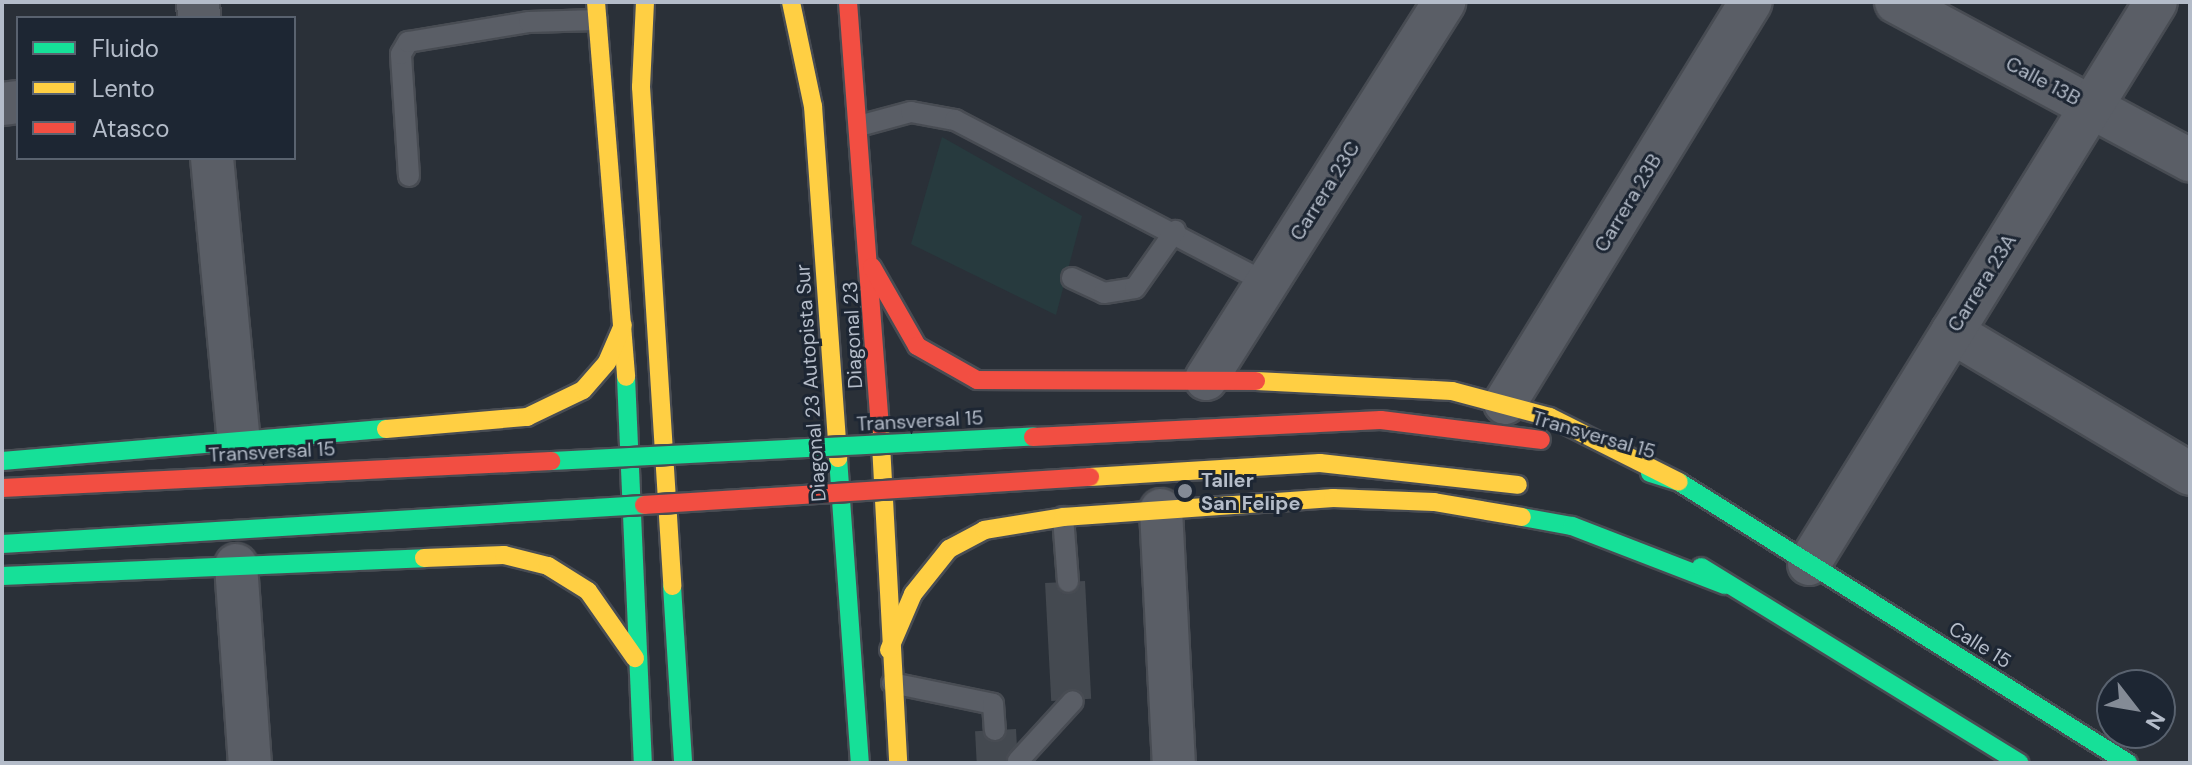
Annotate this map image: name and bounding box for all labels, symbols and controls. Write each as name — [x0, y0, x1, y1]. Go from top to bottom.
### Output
legend — [16, 16, 296, 160]
text: Fluido — [92, 33, 159, 64]
street label: Calle 13B — [2002, 51, 2084, 111]
text: Lento — [92, 73, 155, 104]
text: Atasco — [92, 113, 169, 144]
street label: Carrera 23C — [1285, 137, 1365, 245]
street label: Carrera 23B — [1589, 150, 1667, 256]
street label: Carrera 23A — [1943, 230, 2021, 336]
street label: Diagonal 23 Autopista Sur — [791, 263, 831, 503]
street label: Diagonal 23 — [838, 281, 868, 389]
street label: Transversal 15 — [856, 406, 984, 436]
street label: Transversal 15 — [1530, 406, 1658, 464]
street label: Transversal 15 — [208, 437, 336, 467]
place label: Taller San Felipe — [1201, 468, 1300, 515]
marker: Taller San Felipe — [1176, 482, 1194, 500]
street label: Calle 15 — [1944, 616, 2016, 674]
north arrow — [2096, 669, 2176, 749]
text: N — [2139, 706, 2172, 735]

